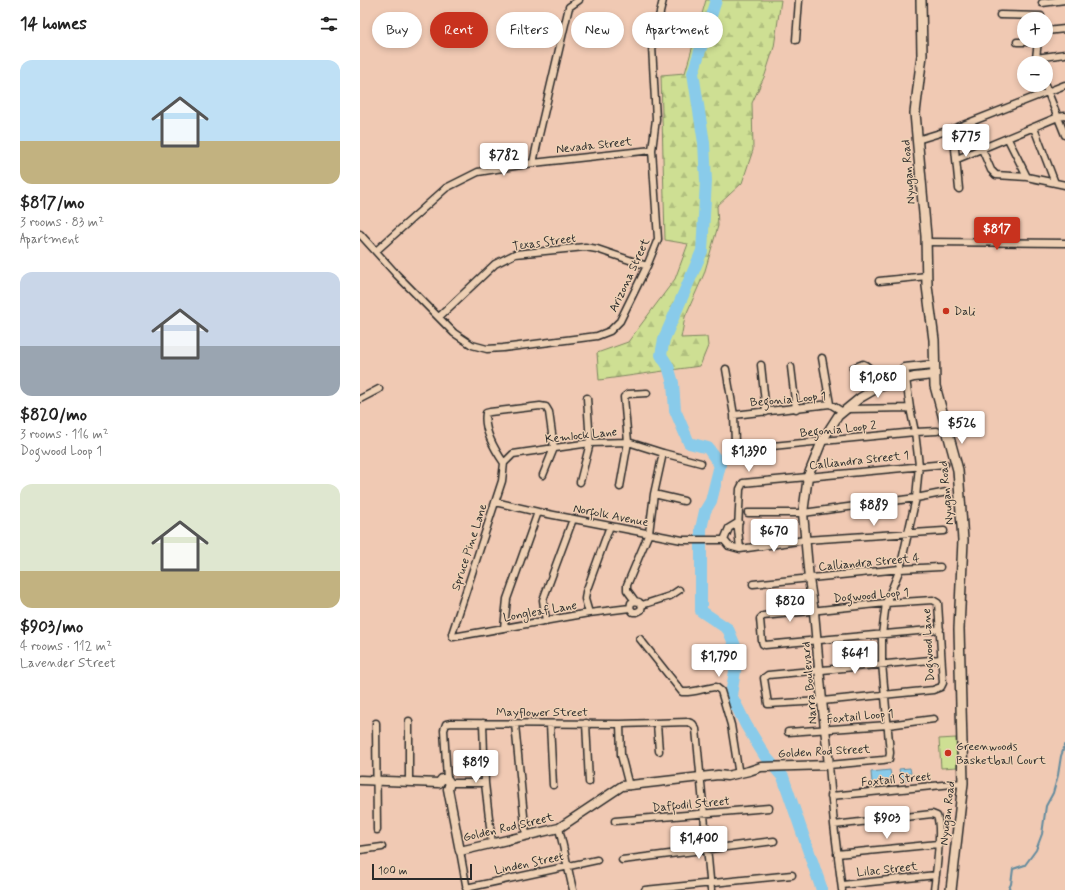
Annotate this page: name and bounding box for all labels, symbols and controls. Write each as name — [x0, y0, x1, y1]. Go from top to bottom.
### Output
chip: Buy — [372, 12, 422, 48]
chip: Rent — [430, 12, 488, 48]
chip: Filters — [496, 12, 563, 48]
chip: New — [571, 12, 624, 48]
chip: Apartment — [632, 12, 723, 48]
map controls — [1017, 12, 1053, 92]
button: + — [1017, 12, 1053, 48]
text: 14 homes — [20, 13, 87, 35]
icon: filters — [318, 13, 340, 35]
button: − — [1017, 56, 1053, 92]
icon: home — [144, 86, 216, 158]
pin: $775 — [942, 124, 990, 158]
text: $775 — [951, 128, 981, 145]
street label: Nevada Street — [555, 134, 633, 158]
street label: Nyugan Road — [898, 139, 920, 205]
pin: $782 — [480, 143, 528, 177]
text: $782 — [489, 147, 519, 164]
text: $817/mo — [20, 192, 85, 214]
text: 3 rooms · 83 m² — [20, 214, 104, 231]
pin: $817 — [973, 217, 1021, 251]
text: $817 — [983, 221, 1011, 238]
text: Apartment — [20, 231, 79, 248]
street label: Texas Street — [511, 231, 577, 255]
street label: Arizona Street — [606, 236, 654, 315]
icon: home — [144, 298, 216, 370]
place label: Dali — [954, 304, 975, 320]
marker: Dali — [941, 306, 951, 316]
pin: $1,080 — [845, 365, 911, 399]
text: $1,080 — [859, 369, 897, 386]
street label: Begonia Loop 1 — [749, 389, 827, 412]
text: $820/mo — [20, 404, 87, 426]
pin: $526 — [938, 411, 986, 445]
text: $526 — [948, 415, 976, 432]
street label: Begonia Loop 2 — [799, 418, 877, 443]
street label: Kemlock Lane — [544, 424, 618, 448]
text: 3 rooms · 116 m² — [20, 426, 109, 443]
pin: $1,390 — [716, 439, 782, 473]
text: Dogwood Loop 1 — [20, 443, 102, 460]
text: $1,390 — [731, 443, 767, 460]
street label: Calliandra Street 1 — [808, 448, 910, 474]
street label: Nyugan Road — [936, 460, 958, 526]
pin: $889 — [850, 493, 898, 527]
text: $889 — [860, 497, 888, 514]
street label: Spruce Pine Lane — [448, 501, 492, 593]
street label: Norfolk Avenue — [572, 501, 650, 532]
icon: home — [144, 510, 216, 582]
pin: $670 — [750, 519, 798, 553]
text: $670 — [760, 523, 788, 540]
street label: Calliandra Street 4 — [818, 551, 921, 575]
street label: Dogwood Loop 1 — [833, 585, 910, 608]
pin: $820 — [766, 589, 814, 623]
text: $820 — [775, 593, 805, 610]
street label: Longleaf Lane — [502, 598, 578, 626]
street label: Dogwood Lane — [919, 608, 940, 682]
text: $903/mo — [20, 616, 83, 638]
text: 4 rooms · 112 m² — [20, 638, 112, 655]
street label: Narra Boulevard — [798, 641, 822, 725]
pin: $641 — [831, 641, 879, 675]
pin: $1,790 — [686, 644, 752, 678]
text: $641 — [841, 645, 869, 662]
text: $1,790 — [701, 648, 737, 665]
text: Lavender Street — [20, 655, 116, 672]
street label: Mayflower Street — [496, 705, 588, 721]
street label: Foxtail Loop 1 — [826, 706, 894, 728]
place label: Greenwoods Basketball Court — [956, 739, 1046, 769]
street label: Golden Rod Street — [778, 742, 871, 762]
marker: Greenwoods Basketball Court — [943, 748, 953, 758]
pin: $819 — [452, 750, 500, 784]
text: $819 — [462, 754, 490, 771]
street label: Foxtail Street — [861, 769, 932, 791]
street label: Nyugan Road — [937, 780, 959, 846]
street label: Daffodil Street — [652, 794, 731, 817]
pin: $903 — [863, 806, 911, 840]
street label: Golden Rod Street — [461, 810, 555, 846]
text: $903 — [874, 810, 900, 827]
pin: $1,400 — [666, 826, 732, 860]
text: $1,400 — [679, 830, 719, 847]
street label: Linden Street — [493, 849, 566, 879]
street label: Lilac Street — [856, 859, 918, 881]
scale bar — [372, 862, 472, 881]
text: 100 m — [378, 864, 408, 878]

